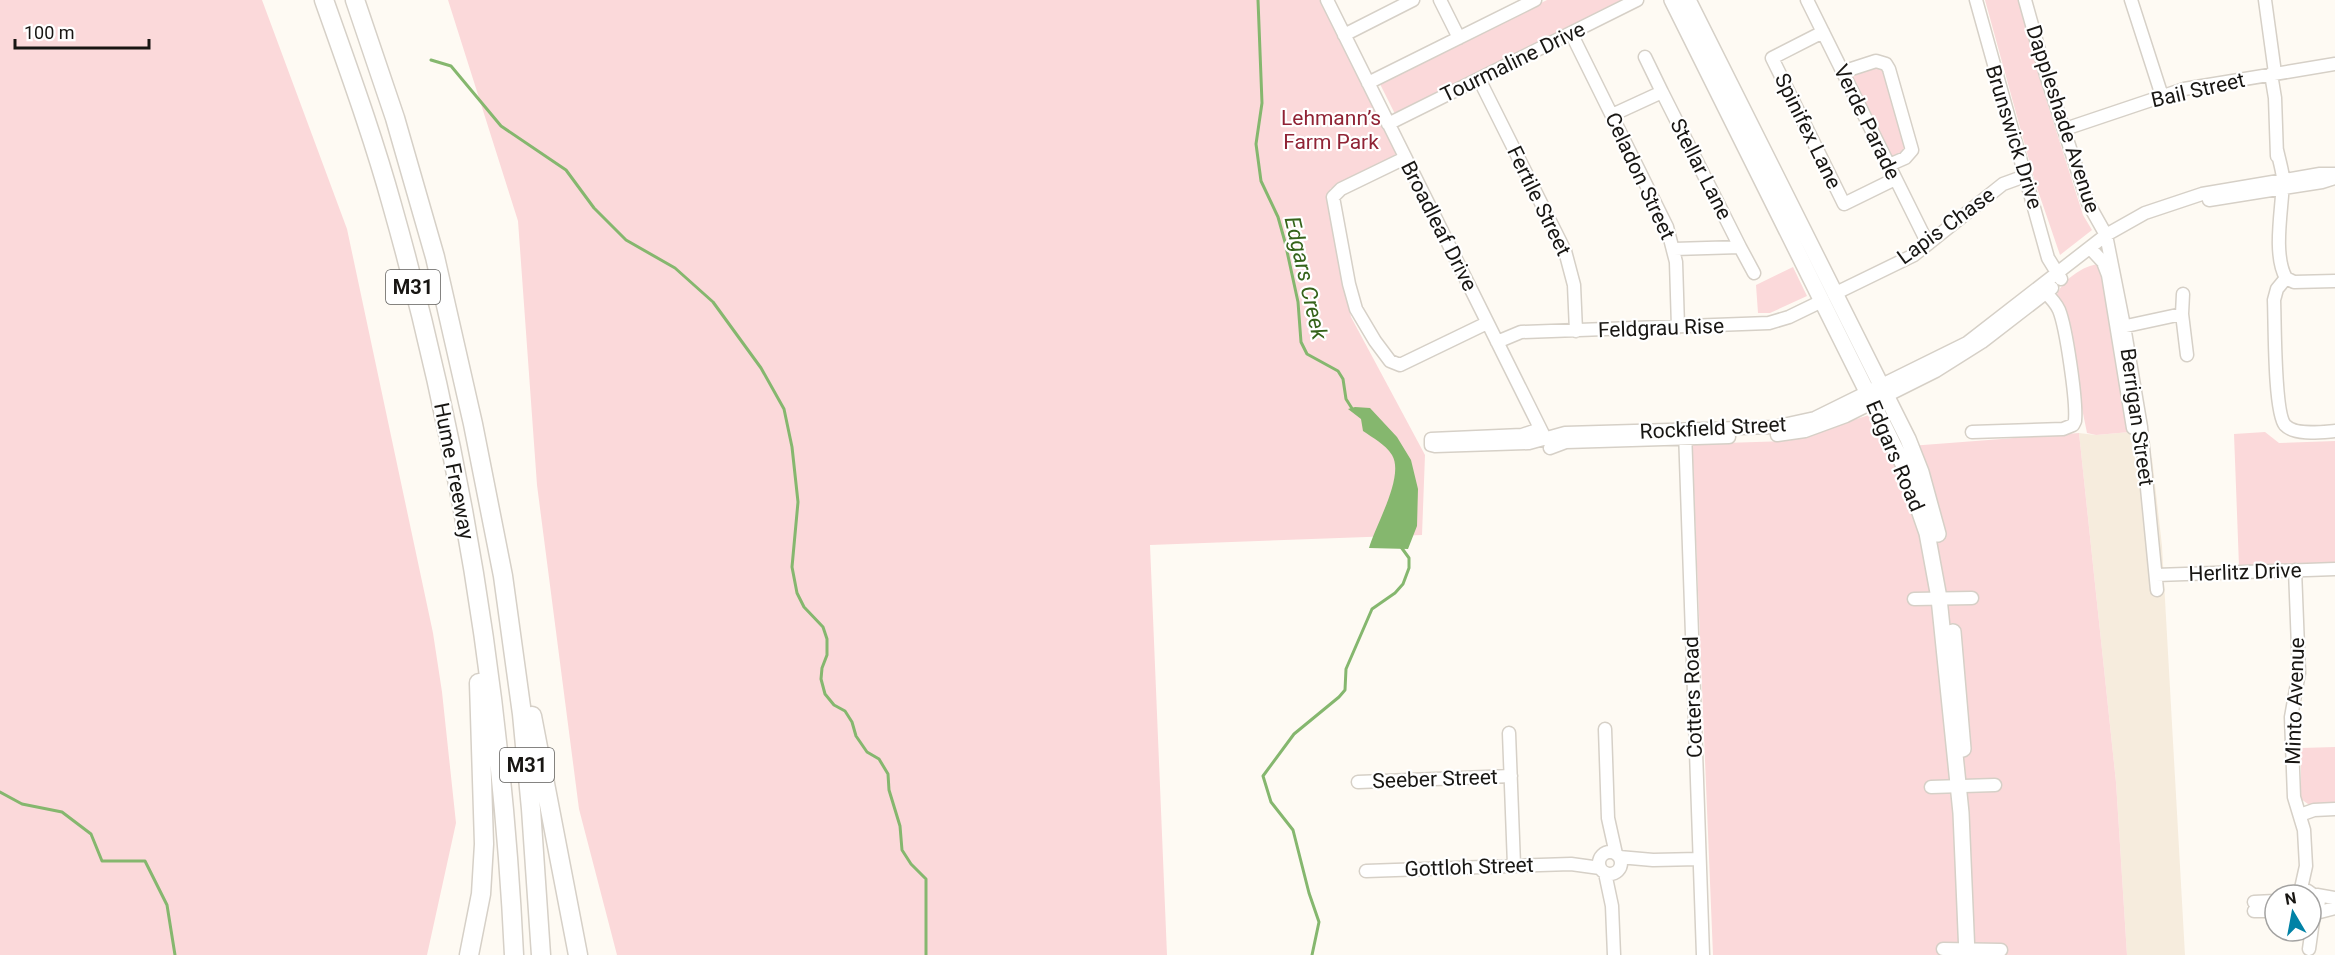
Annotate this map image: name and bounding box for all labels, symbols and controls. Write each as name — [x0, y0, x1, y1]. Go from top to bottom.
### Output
scale bar — [15, 12, 148, 50]
street label: Tourmaline Drive — [1437, 17, 1589, 107]
text: 100 m — [24, 22, 75, 43]
street label: Dappleshade Avenue — [2021, 22, 2105, 216]
street label: Verde Parade — [1829, 61, 1905, 183]
street label: Brunswick Drive — [1981, 62, 2047, 212]
street label: Bail Street — [2149, 68, 2247, 112]
street label: Spinifex Lane — [1770, 69, 1846, 193]
park label: Lehmann’s Farm Park — [1281, 106, 1381, 154]
street label: Celadon Street — [1600, 109, 1680, 243]
street label: Stellar Lane — [1665, 115, 1737, 223]
street label: Fertile Street — [1502, 142, 1576, 260]
street label: Broadleaf Drive — [1396, 157, 1482, 295]
street label: Lapis Chase — [1893, 183, 1999, 269]
water label: Edgars Creek — [1280, 214, 1333, 343]
road number: M31 — [386, 270, 440, 304]
street label: Feldgrau Rise — [1598, 314, 1724, 342]
street label: Berrigan Street — [2115, 347, 2159, 488]
street label: Edgars Road — [1861, 397, 1929, 515]
street label: Hume Freeway — [429, 401, 479, 541]
street label: Rockfield Street — [1639, 412, 1787, 444]
street label: Herlitz Drive — [2188, 558, 2302, 586]
street label: Cotters Road — [1679, 636, 1707, 758]
street label: Minto Avenue — [2281, 637, 2309, 765]
road number: M31 — [500, 748, 554, 782]
street label: Seeber Street — [1372, 765, 1498, 793]
street label: Gottloh Street — [1404, 853, 1534, 881]
north arrow — [2263, 883, 2323, 943]
text: N — [2283, 888, 2298, 909]

